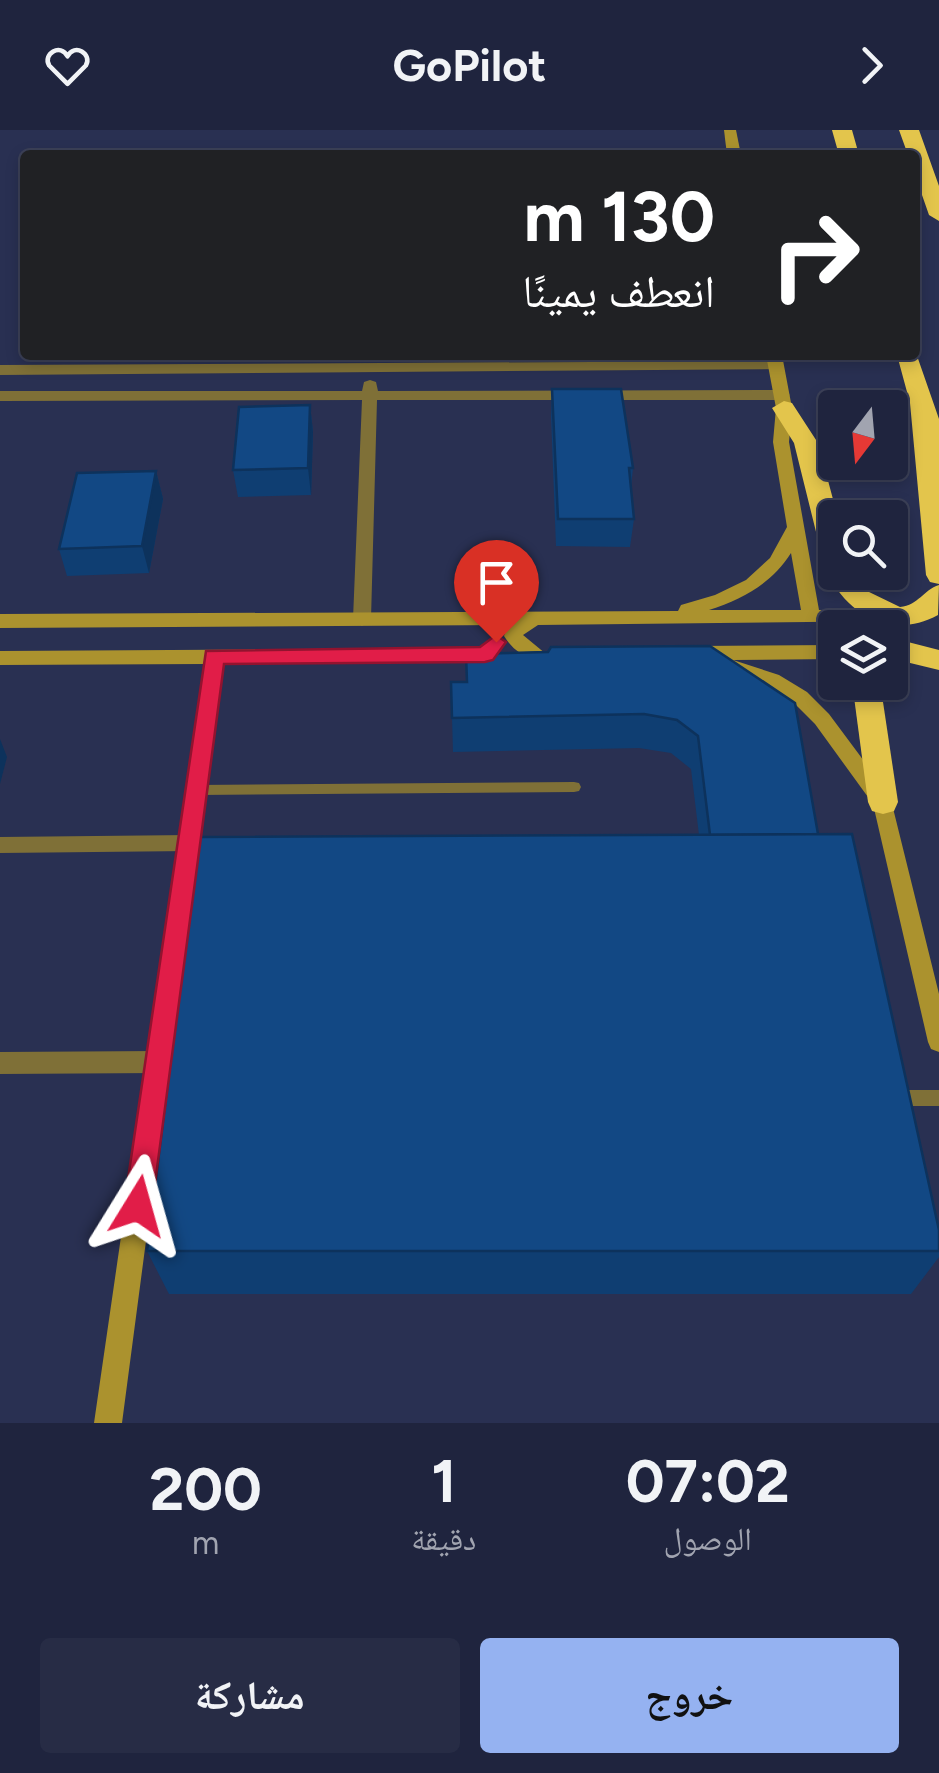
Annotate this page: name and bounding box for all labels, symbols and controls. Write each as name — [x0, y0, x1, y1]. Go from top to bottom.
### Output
icon: heart — [40, 38, 95, 93]
text: GoPilot — [393, 38, 546, 92]
icon: forward — [844, 38, 899, 93]
text: 130 m — [523, 174, 715, 259]
icon: right — [750, 190, 880, 320]
text: انعطف يمينًا — [522, 264, 715, 318]
north arrow — [818, 390, 908, 480]
map controls — [818, 390, 908, 700]
button: search — [818, 500, 908, 590]
pin — [454, 540, 539, 643]
icon: arrive — [469, 555, 524, 610]
button: layers — [818, 610, 908, 700]
position arrow — [86, 1154, 190, 1258]
text: 1 — [431, 1445, 456, 1517]
text: 07:02 — [626, 1445, 790, 1517]
text: 200 — [149, 1453, 262, 1525]
text: دقيقة — [411, 1520, 476, 1558]
text: الوصول — [663, 1520, 752, 1558]
text: m — [192, 1524, 219, 1562]
button: مشاركة — [40, 1638, 460, 1753]
button: خروج — [480, 1638, 899, 1753]

